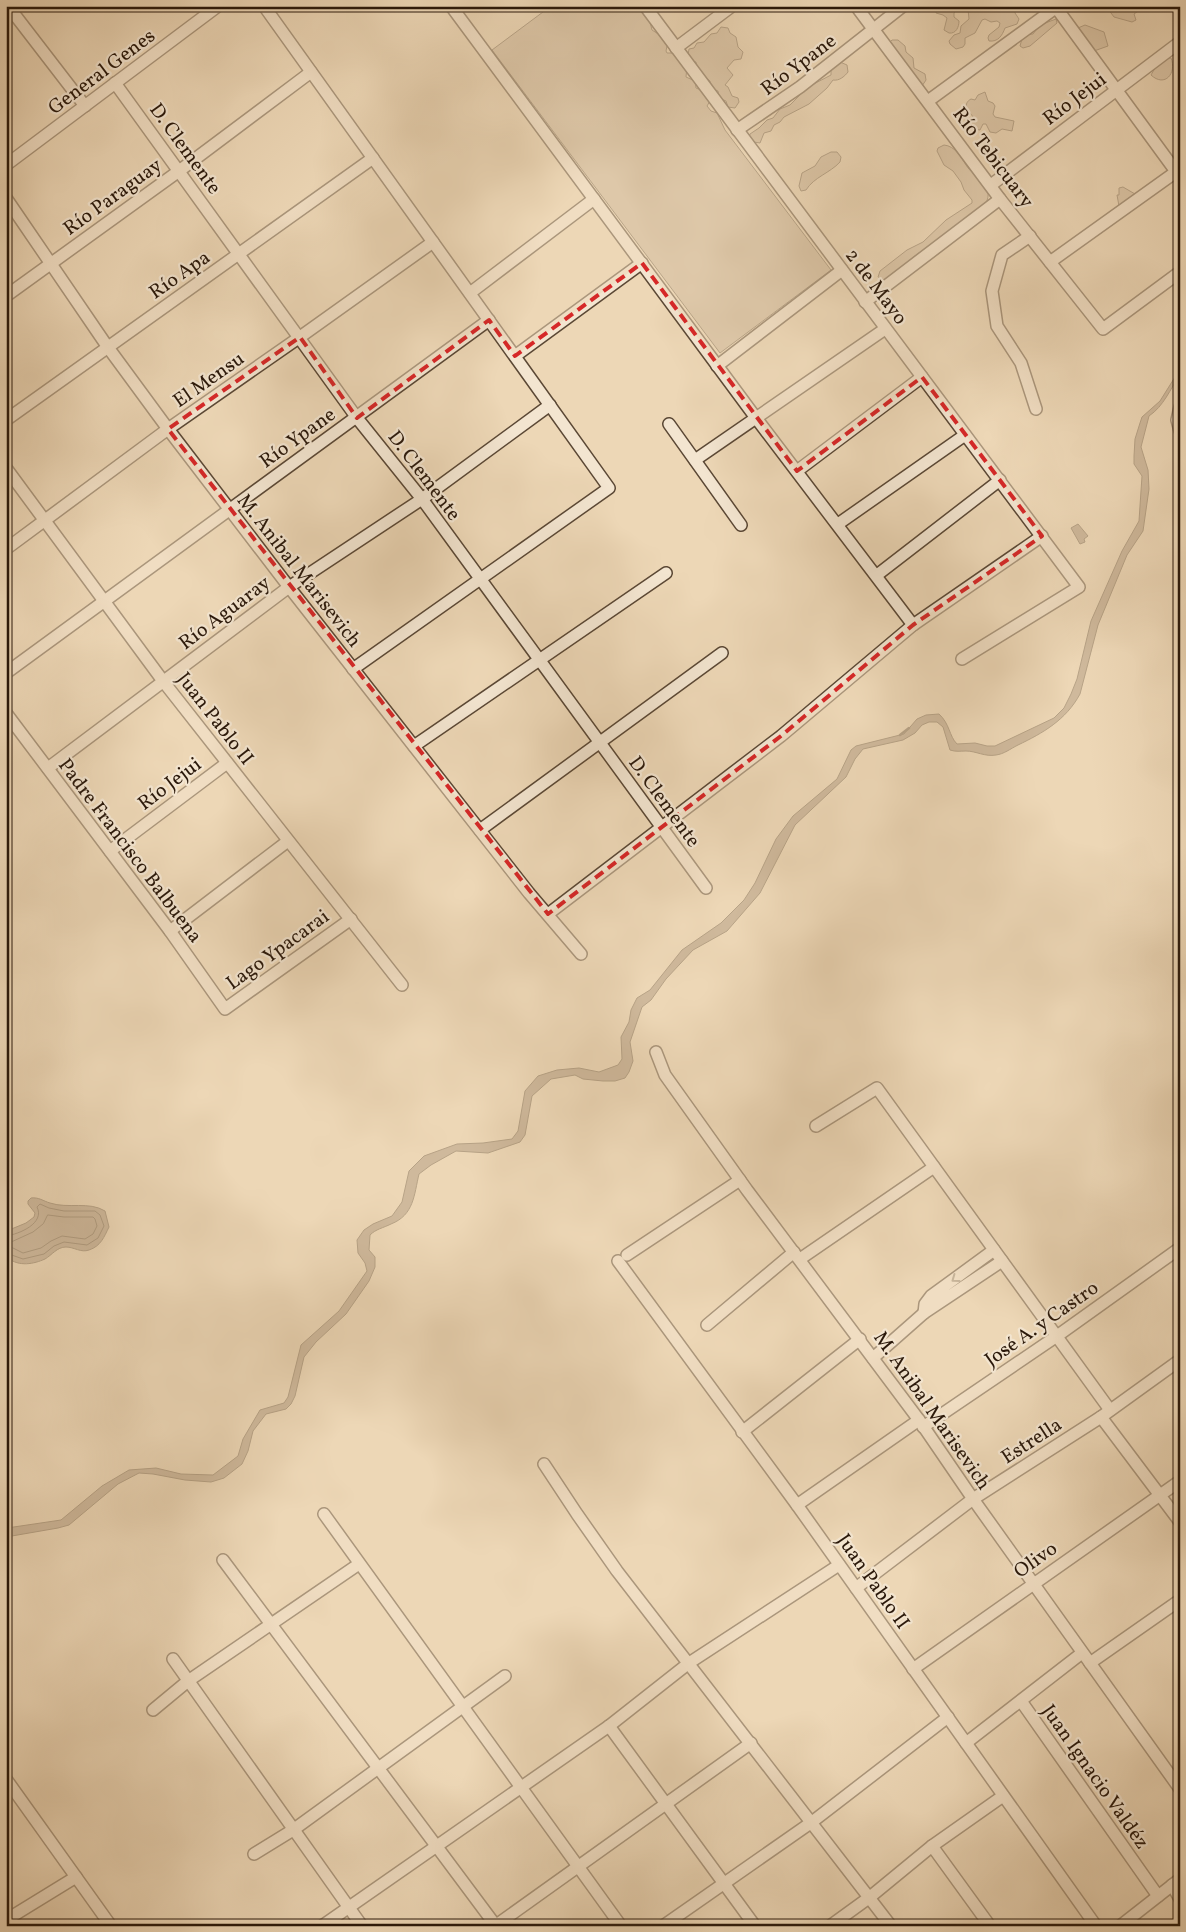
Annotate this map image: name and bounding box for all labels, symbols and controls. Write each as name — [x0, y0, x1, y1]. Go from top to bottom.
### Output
street label: General Genes — [43, 23, 162, 122]
street label: Río Ypane — [756, 28, 843, 103]
street label: Río Jejui — [1037, 66, 1113, 133]
street label: D. Clemente — [142, 98, 227, 201]
street label: Río Tebicuary — [945, 102, 1040, 215]
street label: Río Paraguay — [58, 152, 168, 243]
street label: 2 de Mayo — [838, 243, 913, 331]
street label: Río Apa — [144, 244, 216, 307]
street label: El Mensu — [168, 346, 251, 415]
street label: Río Ypane — [254, 401, 342, 476]
street label: D. Clemente — [380, 425, 467, 527]
street label: M. Anibal Marisevich — [230, 489, 367, 654]
street label: Río Aguaray — [173, 570, 277, 657]
street label: Juan Pablo II — [169, 667, 260, 772]
street label: Río Jejui — [132, 751, 208, 818]
street label: D. Clemente — [621, 751, 706, 854]
street label: Padre Francisco Balbuena — [51, 753, 208, 949]
street label: Lago Ypacarai — [221, 904, 336, 998]
one-way arrow — [951, 1273, 961, 1282]
street label: José A. y Castro — [980, 1275, 1105, 1374]
street label: M. Anibal Marisevich — [866, 1326, 997, 1496]
street label: Estrella — [996, 1412, 1068, 1472]
street label: Juan Pablo II — [829, 1529, 916, 1636]
street label: Olivo — [1009, 1536, 1064, 1586]
street label: Juan Ignacio Valdéz — [1034, 1699, 1155, 1855]

